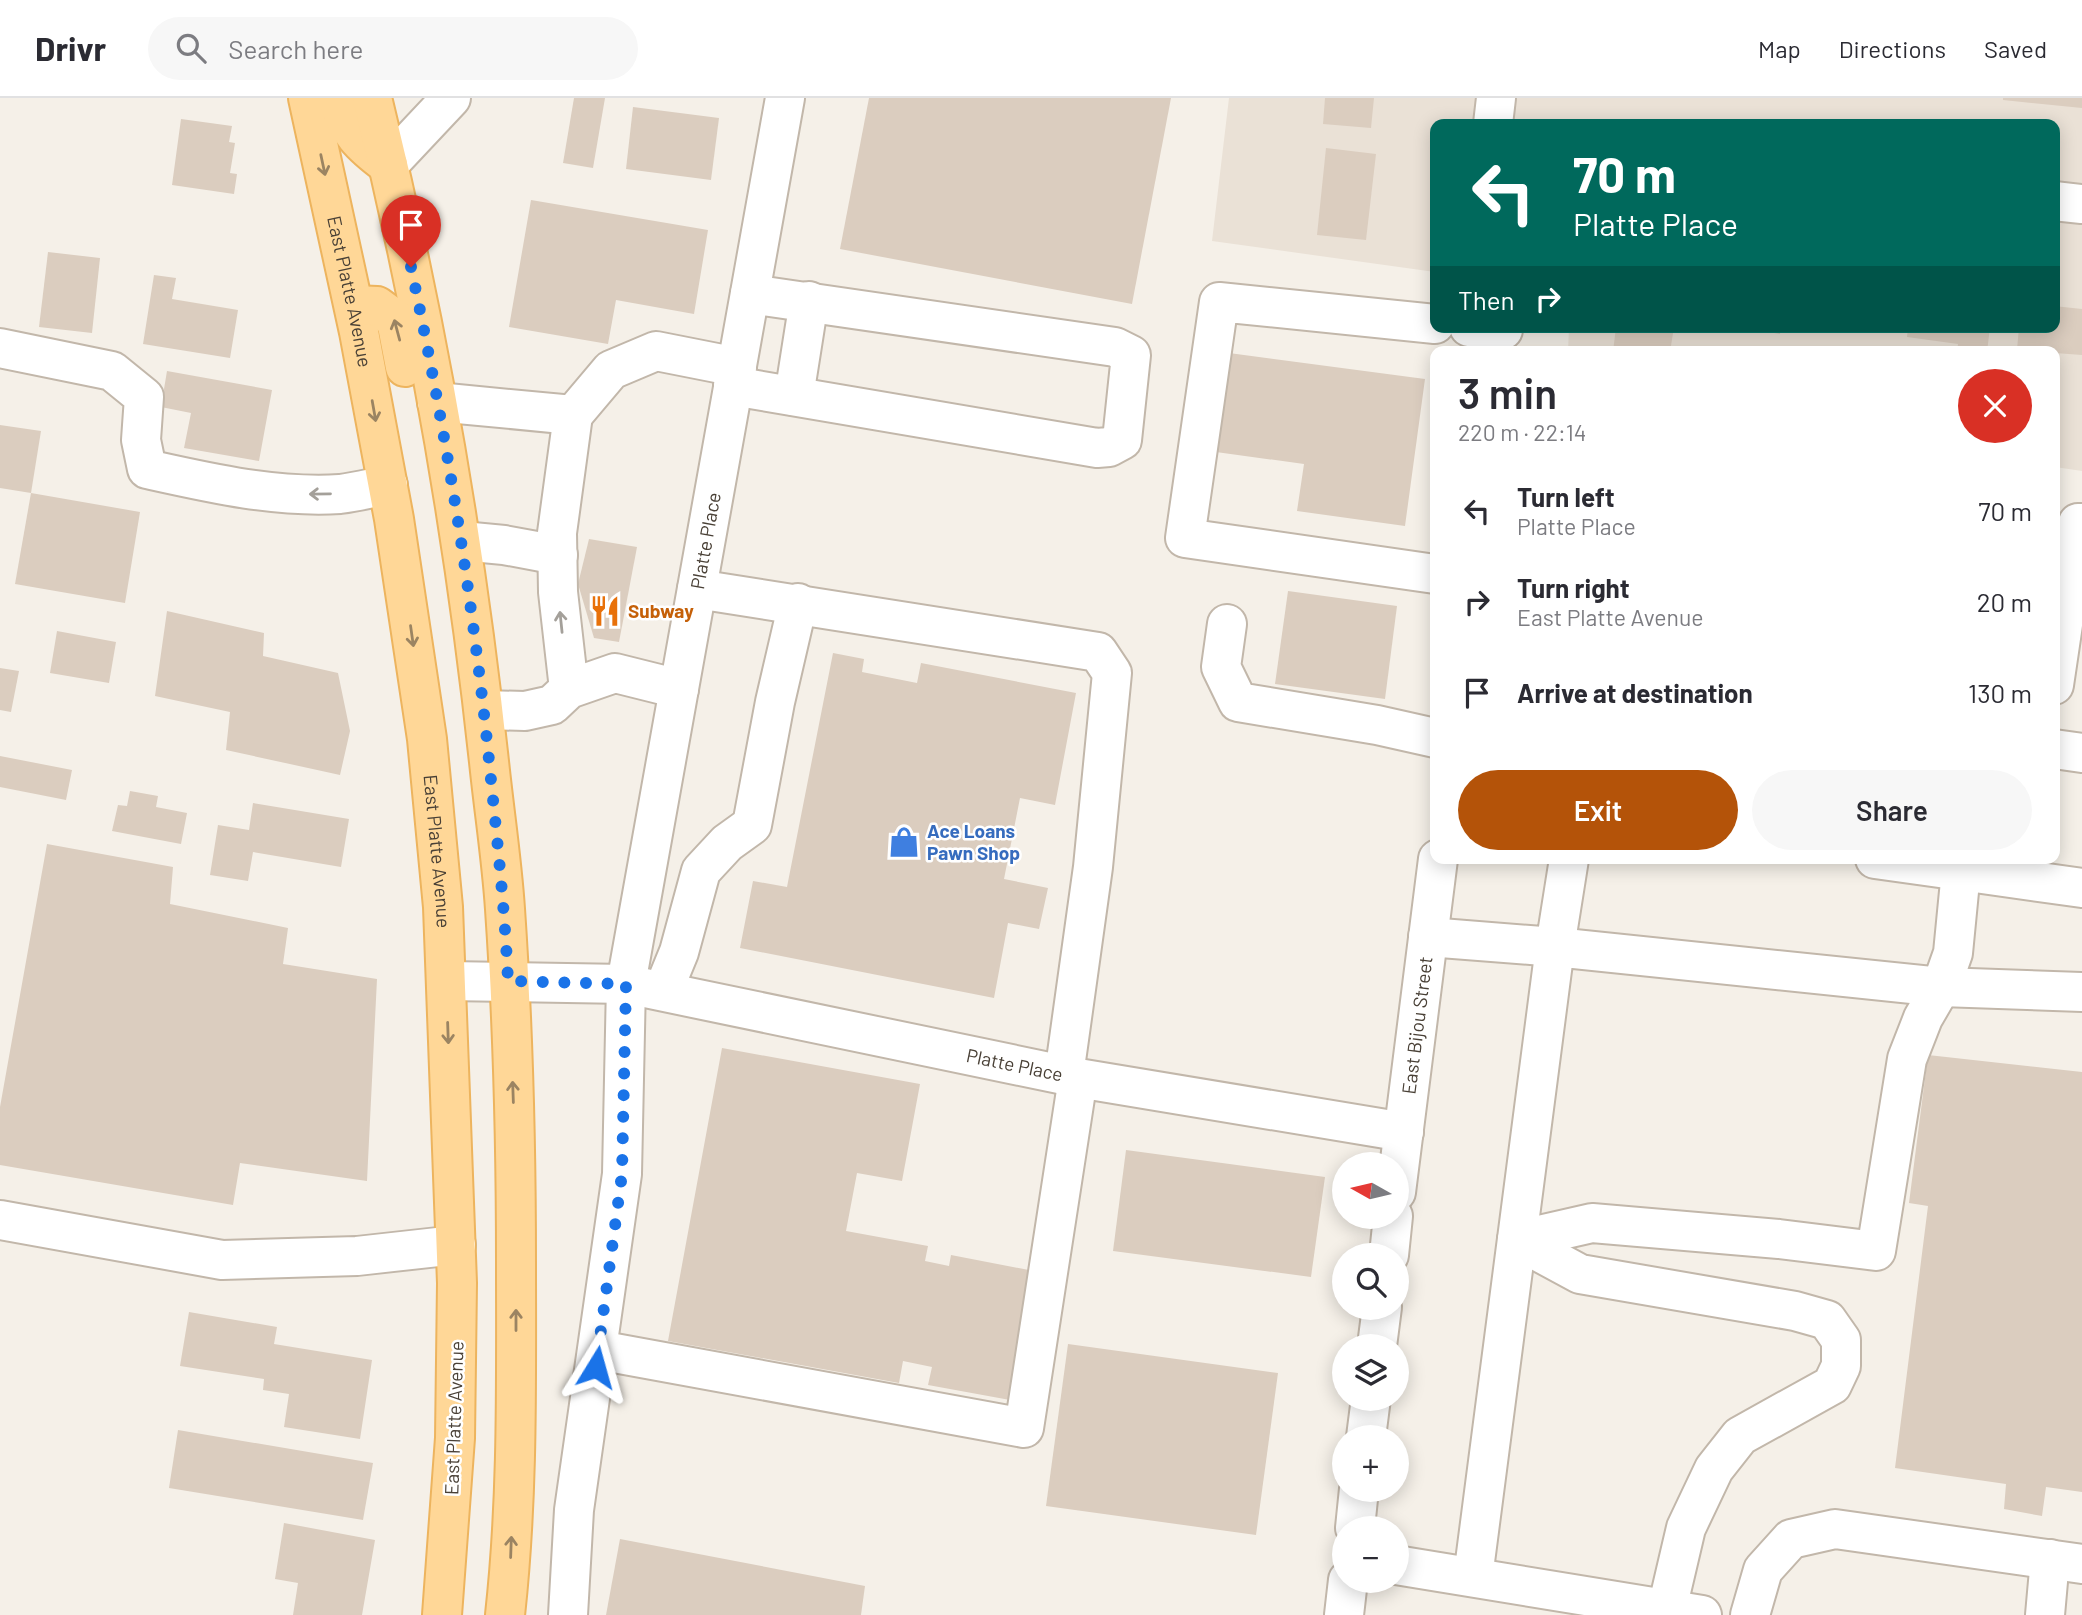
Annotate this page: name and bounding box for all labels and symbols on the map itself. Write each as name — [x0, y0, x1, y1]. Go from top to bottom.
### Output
one-way arrow — [317, 153, 330, 176]
pin — [381, 195, 441, 267]
street label: East Platte Avenue — [323, 214, 377, 369]
one-way arrow — [390, 319, 403, 342]
one-way arrow — [368, 399, 381, 422]
one-way arrow — [309, 487, 332, 501]
street label: Platte Place — [685, 490, 725, 591]
restaurant icon: Subway — [588, 594, 622, 628]
place label: Subway — [628, 599, 694, 622]
one-way arrow — [555, 611, 568, 634]
one-way arrow — [405, 624, 418, 647]
street label: East Platte Avenue — [419, 773, 456, 929]
place label: Ace Loans Pawn Shop — [927, 819, 1020, 864]
shop icon: Ace Loans Pawn Shop — [887, 825, 921, 859]
street label: East Bijou Street — [1396, 955, 1437, 1096]
one-way arrow — [442, 1021, 455, 1044]
street label: Platte Place — [964, 1043, 1065, 1086]
one-way arrow — [507, 1081, 520, 1104]
north arrow — [1332, 1152, 1409, 1228]
one-way arrow — [509, 1308, 523, 1331]
position arrow — [559, 1330, 633, 1404]
street label: East Platte Avenue — [439, 1341, 468, 1495]
one-way arrow — [504, 1536, 517, 1559]

